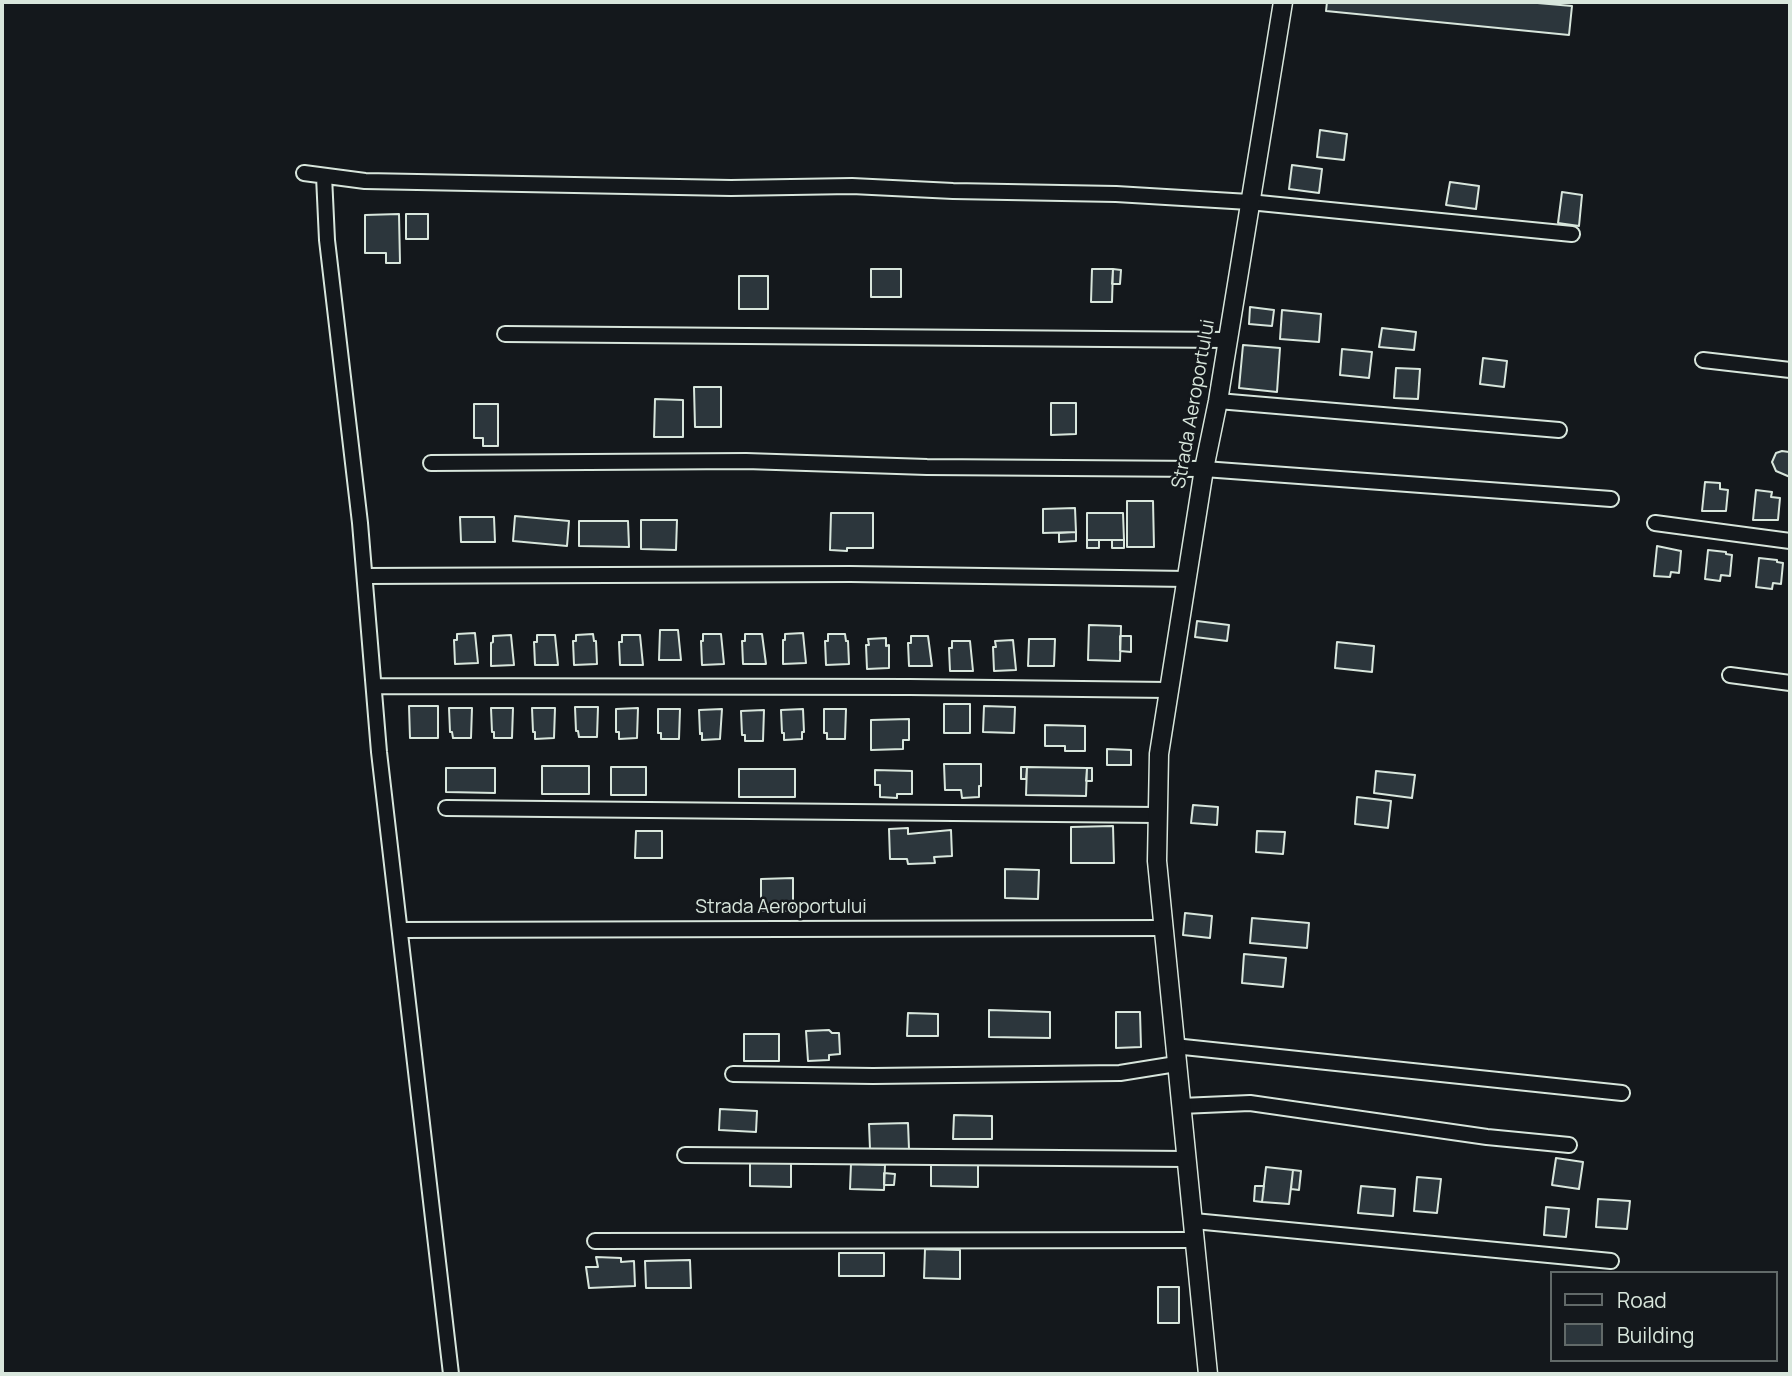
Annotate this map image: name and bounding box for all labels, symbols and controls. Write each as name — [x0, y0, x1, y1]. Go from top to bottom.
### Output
street label: Strada Aeroportului — [1168, 318, 1220, 490]
street label: Strada Aeroportului — [695, 897, 867, 919]
legend — [1550, 1271, 1778, 1362]
text: Road — [1617, 1286, 1667, 1314]
text: Building — [1617, 1321, 1694, 1349]

